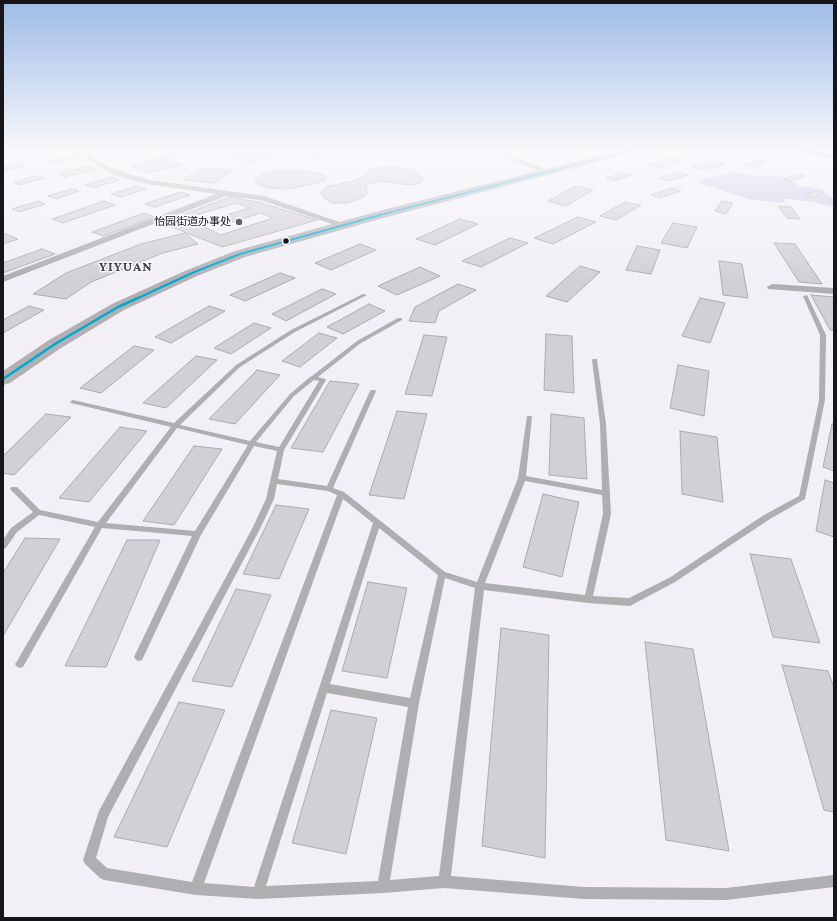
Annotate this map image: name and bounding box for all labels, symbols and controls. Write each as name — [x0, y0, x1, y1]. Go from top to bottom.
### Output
place label: 怡园街道办事处 — [154, 215, 231, 229]
marker: 怡园街道办事处 — [234, 217, 244, 227]
unlabelled marker — [281, 236, 291, 246]
district label: YIYUAN — [99, 259, 153, 275]

